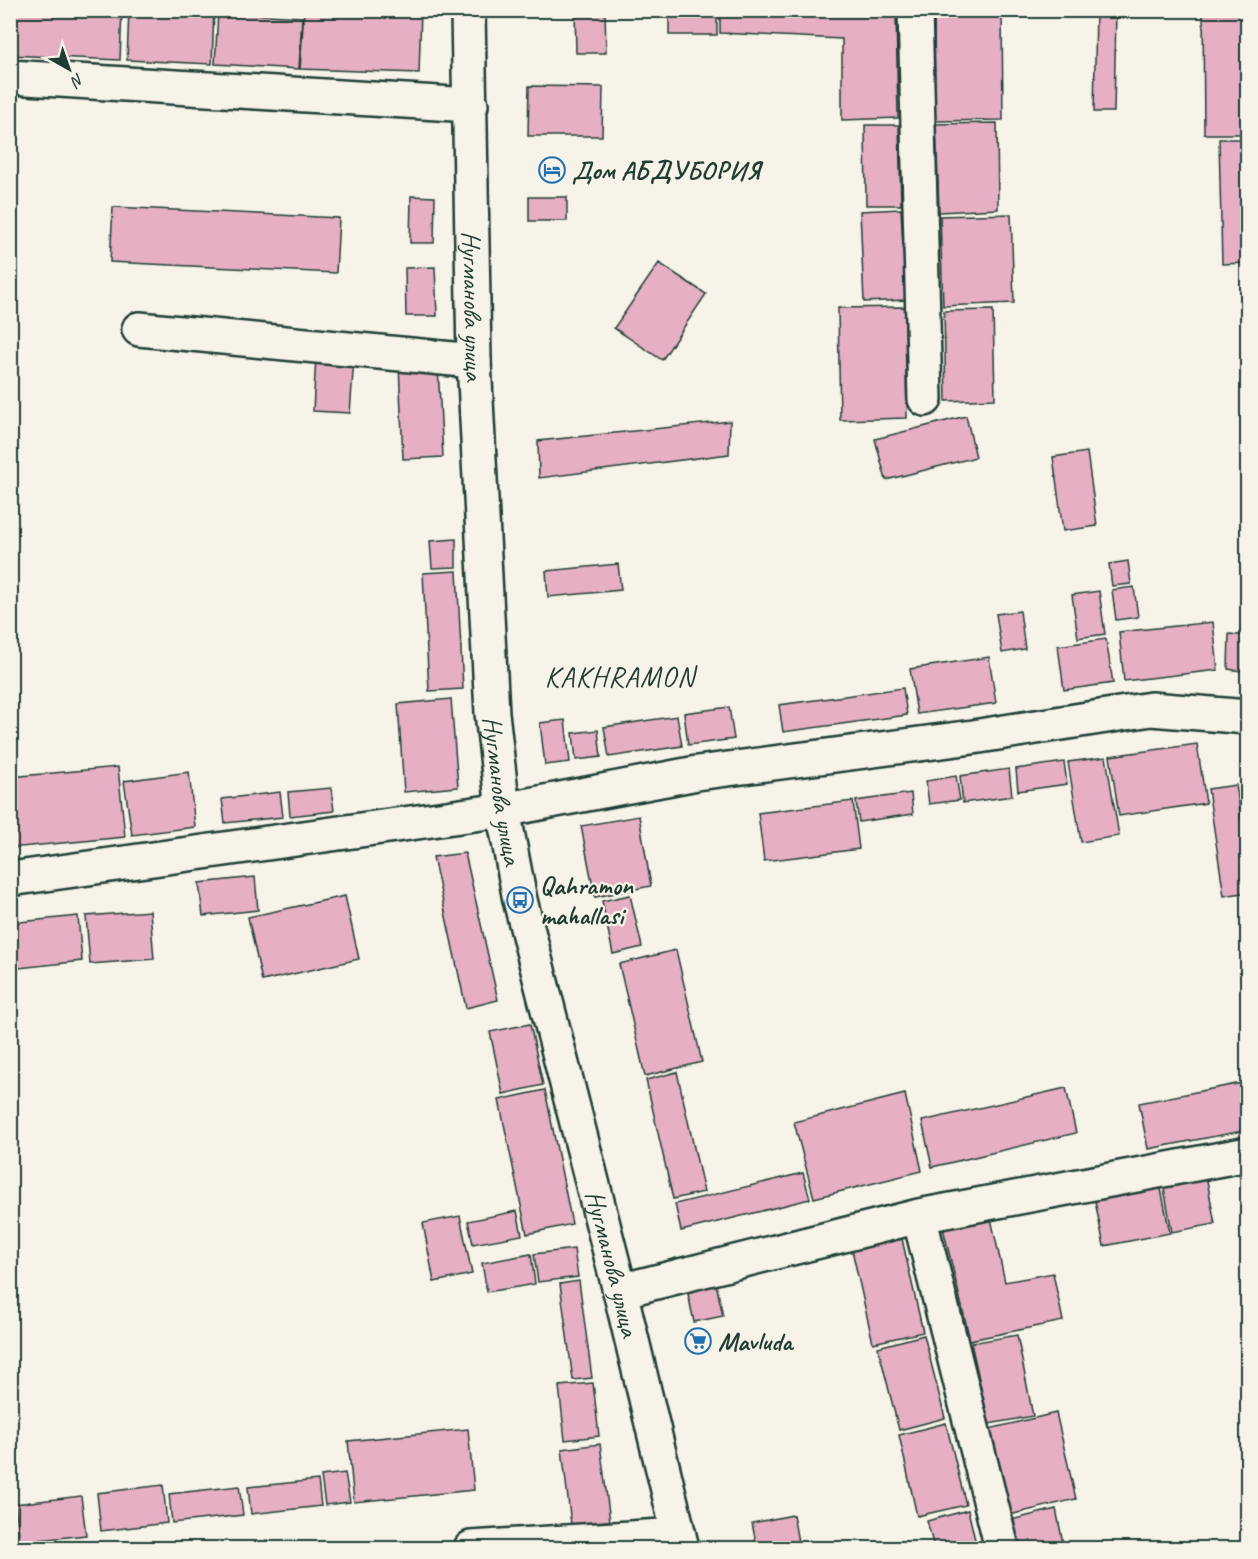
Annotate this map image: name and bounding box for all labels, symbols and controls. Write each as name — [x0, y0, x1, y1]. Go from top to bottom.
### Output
north arrow — [39, 39, 99, 99]
text: N — [65, 69, 88, 93]
place label: Дом АБДУБОРИЯ — [572, 154, 764, 187]
hotel icon: Дом АБДУБОРИЯ — [537, 155, 567, 185]
street label: Нугманова улица — [455, 231, 492, 383]
district label: KAKHRAMON — [545, 659, 698, 694]
street label: Нугманова улица — [476, 715, 530, 869]
place label: Qahramon mahallasi — [540, 869, 634, 932]
bus stop icon: Qahramon mahallasi — [505, 885, 535, 915]
street label: Нугманова улица — [578, 1187, 647, 1342]
place label: Mavluda — [718, 1325, 794, 1358]
supermarket icon: Mavluda — [683, 1326, 713, 1356]

